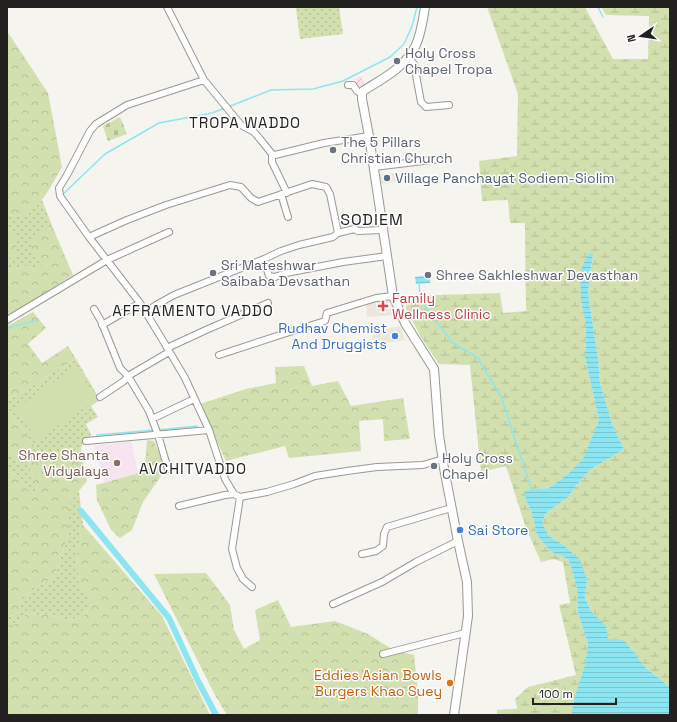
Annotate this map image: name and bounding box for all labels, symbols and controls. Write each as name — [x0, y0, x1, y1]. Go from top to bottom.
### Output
north arrow — [621, 16, 661, 56]
text: N — [624, 33, 639, 43]
place label: Holy Cross Chapel Tropa — [405, 44, 493, 78]
marker: Holy Cross Chapel Tropa — [392, 56, 402, 66]
district label: TROPA WADDO — [189, 113, 301, 132]
place label: The 5 Pillars Christian Church — [341, 133, 453, 167]
marker: The 5 Pillars Christian Church — [328, 145, 338, 155]
place label: Village Panchayat Sodiem-Siolim — [395, 169, 615, 187]
marker: Village Panchayat Sodiem-Siolim — [382, 173, 392, 183]
district label: SODIEM — [340, 209, 404, 230]
place label: Sri Mateshwar Saibaba Devsathan — [221, 256, 350, 290]
place label: Shree Sakhleshwar Devasthan — [436, 266, 638, 284]
marker: Sri Mateshwar Saibaba Devsathan — [208, 268, 218, 278]
marker: Shree Sakhleshwar Devasthan — [423, 270, 433, 280]
place label: Family Wellness Clinic — [392, 289, 491, 323]
marker: Family Wellness Clinic — [377, 300, 389, 312]
district label: AFFRAMENTO VADDO — [112, 301, 274, 320]
place label: Rudhav Chemist And Druggists — [278, 319, 387, 353]
marker: Rudhav Chemist And Druggists — [390, 331, 400, 341]
place label: Shree Shanta Vidyalaya — [19, 446, 109, 480]
place label: Holy Cross Chapel — [442, 449, 513, 483]
marker: Shree Shanta Vidyalaya — [112, 458, 122, 468]
district label: AVCHITVADDO — [139, 459, 247, 478]
marker: Holy Cross Chapel — [429, 461, 439, 471]
place label: Sai Store — [468, 521, 528, 539]
marker: Sai Store — [455, 525, 465, 535]
place label: Eddies Asian Bowls Burgers Khao Suey — [314, 666, 442, 700]
marker: Eddies Asian Bowls Burgers Khao Suey — [445, 678, 455, 688]
scale bar — [533, 680, 616, 706]
text: 100 m — [539, 686, 573, 702]

